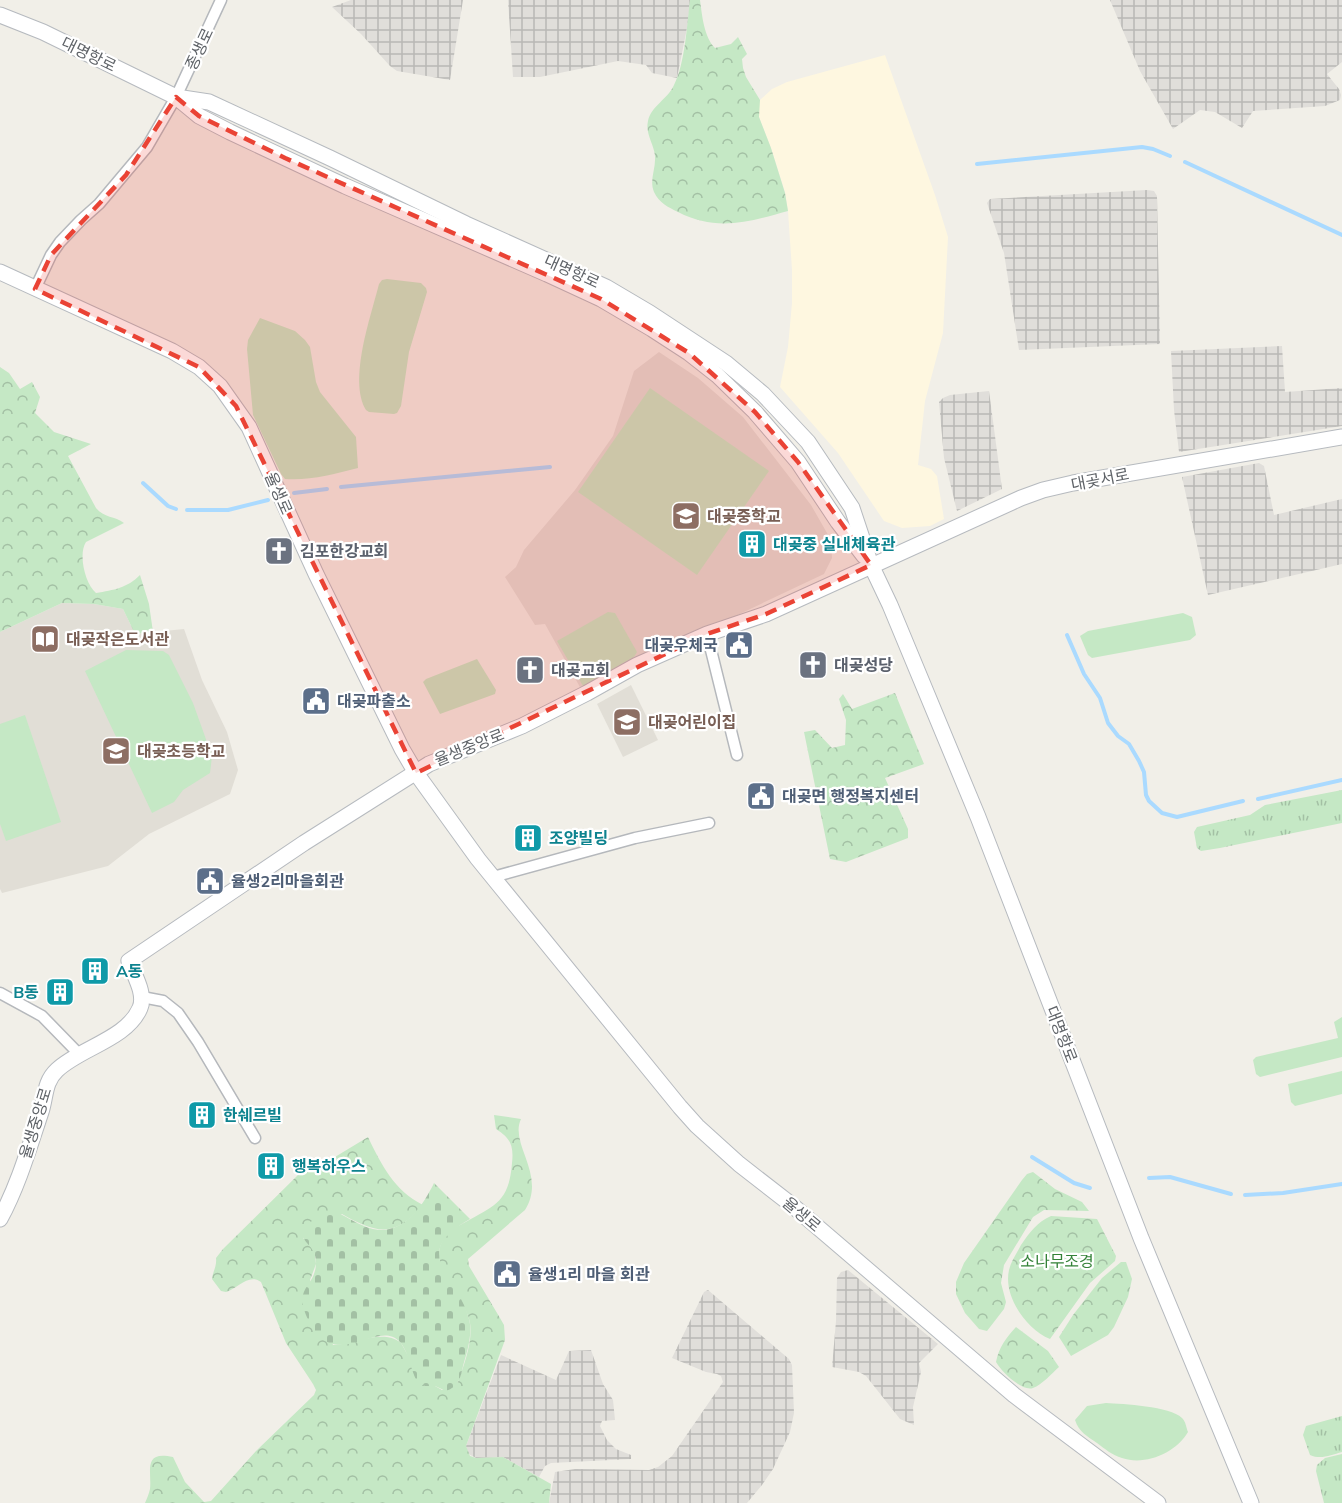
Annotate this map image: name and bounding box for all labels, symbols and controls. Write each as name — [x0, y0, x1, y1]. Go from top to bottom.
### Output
street label: 종생로 — [181, 25, 218, 73]
street label: 대명항로 — [58, 32, 120, 76]
street label: 대명항로 — [541, 250, 603, 292]
street label: 대곶서로 — [1069, 464, 1131, 494]
street label: 율생로 — [261, 469, 297, 517]
school or university icon: 대곶중학교 — [670, 500, 702, 532]
place label: 대곶중학교 — [707, 506, 781, 526]
building icon: 대곶중 실내체육관 — [736, 528, 768, 560]
place label: 대곶중 실내체육관 — [773, 534, 895, 554]
church icon: 김포한강교회 — [263, 535, 295, 567]
place label: 김포한강교회 — [300, 541, 388, 561]
library icon: 대곶작은도서관 — [29, 623, 61, 655]
place label: 대곶작은도서관 — [66, 629, 169, 649]
public building icon: 대곶우체국 — [723, 629, 755, 661]
place label: 대곶우체국 — [644, 635, 718, 655]
church icon: 대곶성당 — [797, 649, 829, 681]
church icon: 대곶교회 — [514, 654, 546, 686]
place label: 대곶성당 — [834, 655, 893, 675]
place label: 대곶교회 — [551, 660, 610, 680]
public building icon: 대곶파출소 — [300, 685, 332, 717]
place label: 대곶파출소 — [337, 691, 411, 711]
school or university icon: 대곶어린이집 — [611, 706, 643, 738]
place label: 대곶어린이집 — [648, 712, 736, 732]
street label: 율생중앙로 — [431, 724, 507, 770]
school or university icon: 대곶초등학교 — [100, 735, 132, 767]
place label: 대곶초등학교 — [137, 741, 226, 761]
public building icon: 대곶면 행정복지센터 — [745, 780, 777, 812]
place label: 대곶면 행정복지센터 — [782, 786, 919, 806]
building icon: 조양빌딩 — [512, 822, 544, 854]
place label: 조양빌딩 — [549, 828, 608, 848]
public building icon: 율생2리마을회관 — [194, 865, 226, 897]
place label: 율생2리마을회관 — [231, 871, 344, 891]
building icon: A동 — [79, 955, 111, 987]
place label: A동 — [116, 961, 143, 981]
building icon: B동 — [44, 976, 76, 1008]
place label: B동 — [13, 982, 39, 1002]
street label: 대명항로 — [1042, 1003, 1082, 1065]
street label: 율생중앙로 — [15, 1085, 55, 1161]
building icon: 한쉐르빌 — [186, 1099, 218, 1131]
place label: 한쉐르빌 — [223, 1105, 282, 1125]
building icon: 행복하우스 — [255, 1150, 287, 1182]
place label: 행복하우스 — [292, 1156, 366, 1176]
street label: 율생로 — [779, 1192, 826, 1236]
park label: 소나무조경 — [1020, 1251, 1094, 1271]
public building icon: 율생1리 마을 회관 — [491, 1258, 523, 1290]
place label: 율생1리 마을 회관 — [528, 1264, 650, 1284]

